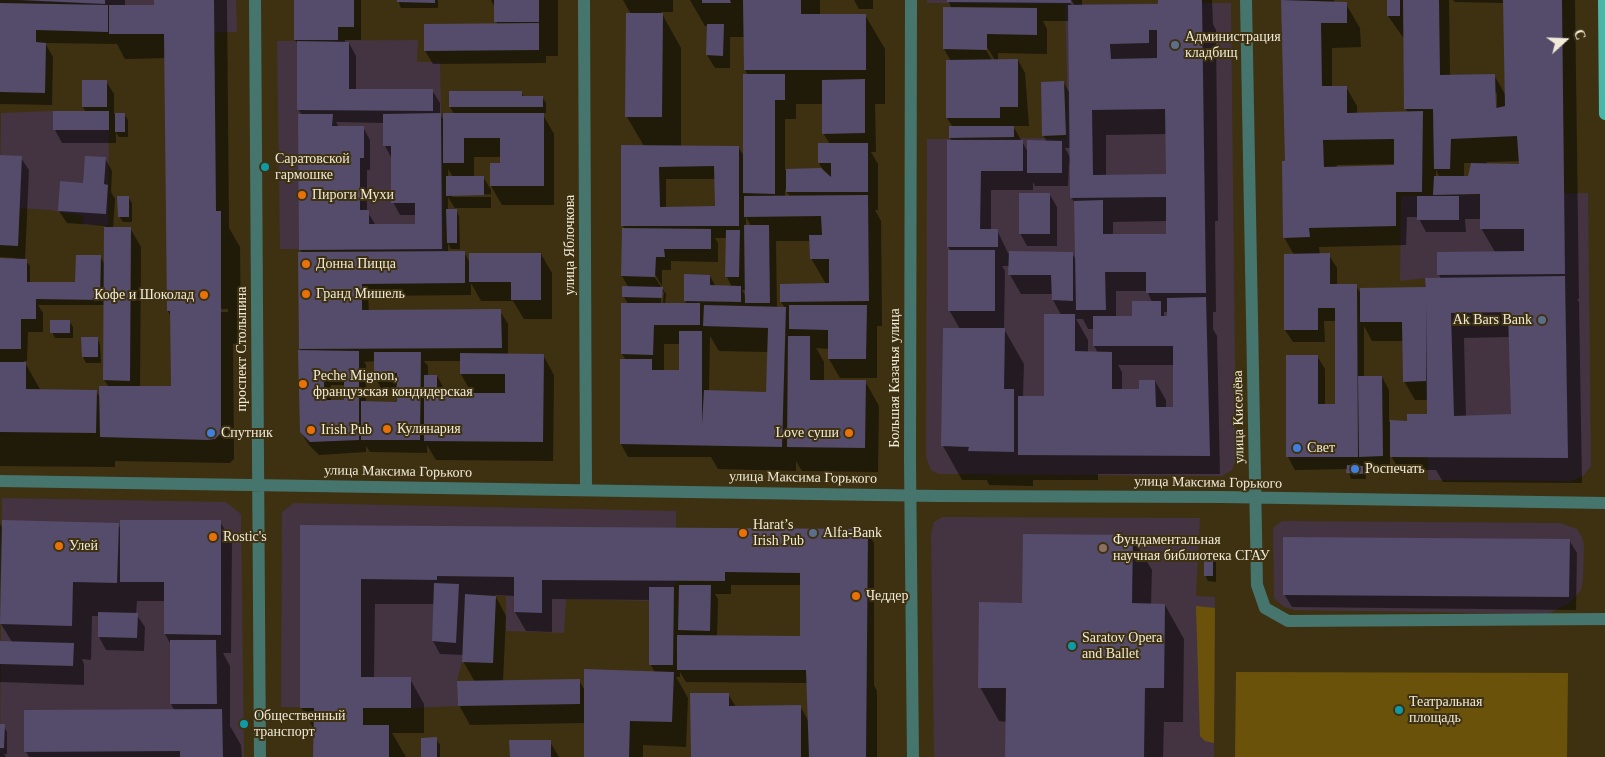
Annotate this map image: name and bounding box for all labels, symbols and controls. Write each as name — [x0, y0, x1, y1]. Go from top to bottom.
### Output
north arrow — [1540, 15, 1590, 65]
text: С — [1571, 27, 1588, 42]
place label: Администрация кладбищ — [1185, 29, 1281, 62]
marker: Администрация кладбищ — [1169, 39, 1181, 51]
place label: Саратовской гармошке — [275, 151, 350, 184]
marker: Саратовской гармошке — [259, 161, 271, 173]
place label: Пироги Мухи — [312, 187, 394, 203]
marker: Пироги Мухи — [296, 189, 308, 201]
street label: улица Яблочкова — [562, 195, 578, 295]
place label: Донна Пицца — [316, 256, 396, 272]
marker: Донна Пицца — [300, 258, 312, 270]
place label: Гранд Мишель — [316, 286, 405, 302]
place label: Кофе и Шоколад — [94, 287, 194, 303]
street label: проспект Столыпина — [234, 287, 250, 411]
marker: Гранд Мишель — [300, 288, 312, 300]
marker: Кофе и Шоколад — [198, 289, 210, 301]
street label: Большая Казачья улица — [887, 308, 903, 448]
place label: Ak Bars Bank — [1453, 312, 1532, 328]
marker: Ak Bars Bank — [1536, 314, 1548, 326]
place label: Peche Mignon, французская кондидерская — [313, 368, 473, 401]
street label: улица Киселёва — [1230, 370, 1248, 464]
marker: Peche Mignon, французская кондидерская — [297, 378, 309, 390]
place label: Кулинария — [397, 421, 461, 437]
place label: Irish Pub — [321, 422, 372, 438]
marker: Кулинария — [381, 423, 393, 435]
marker: Irish Pub — [305, 424, 317, 436]
place label: Спутник — [221, 425, 273, 441]
place label: Love суши — [775, 425, 839, 441]
marker: Спутник — [205, 427, 217, 439]
marker: Love суши — [843, 427, 855, 439]
place label: Свет — [1307, 440, 1335, 456]
marker: Свет — [1291, 442, 1303, 454]
place label: Роспечать — [1365, 461, 1425, 477]
street label: улица Максима Горького — [324, 462, 472, 482]
marker: Роспечать — [1349, 463, 1361, 475]
street label: улица Максима Горького — [729, 468, 877, 488]
street label: улица Максима Горького — [1134, 473, 1282, 493]
place label: Harat’s Irish Pub — [753, 517, 804, 550]
place label: Alfa-Bank — [823, 525, 882, 541]
marker: Harat’s Irish Pub — [737, 527, 749, 539]
marker: Alfa-Bank — [807, 527, 819, 539]
place label: Rostic's — [223, 529, 267, 545]
marker: Rostic's — [207, 531, 219, 543]
place label: Фундаментальная научная библиотека СГАУ — [1113, 532, 1270, 564]
place label: Улей — [69, 538, 98, 554]
marker: Улей — [53, 540, 65, 552]
marker: Фундаментальная научная библиотека СГАУ — [1097, 542, 1109, 554]
place label: Чеддер — [866, 588, 909, 604]
marker: Чеддер — [850, 590, 862, 602]
place label: Saratov Opera and Ballet — [1082, 630, 1162, 662]
marker: Saratov Opera and Ballet — [1066, 640, 1078, 652]
place label: Театральная площадь — [1409, 694, 1482, 726]
marker: Театральная площадь — [1393, 704, 1405, 716]
place label: Общественный транспорт — [254, 708, 346, 740]
marker: Общественный транспорт — [238, 718, 250, 730]

